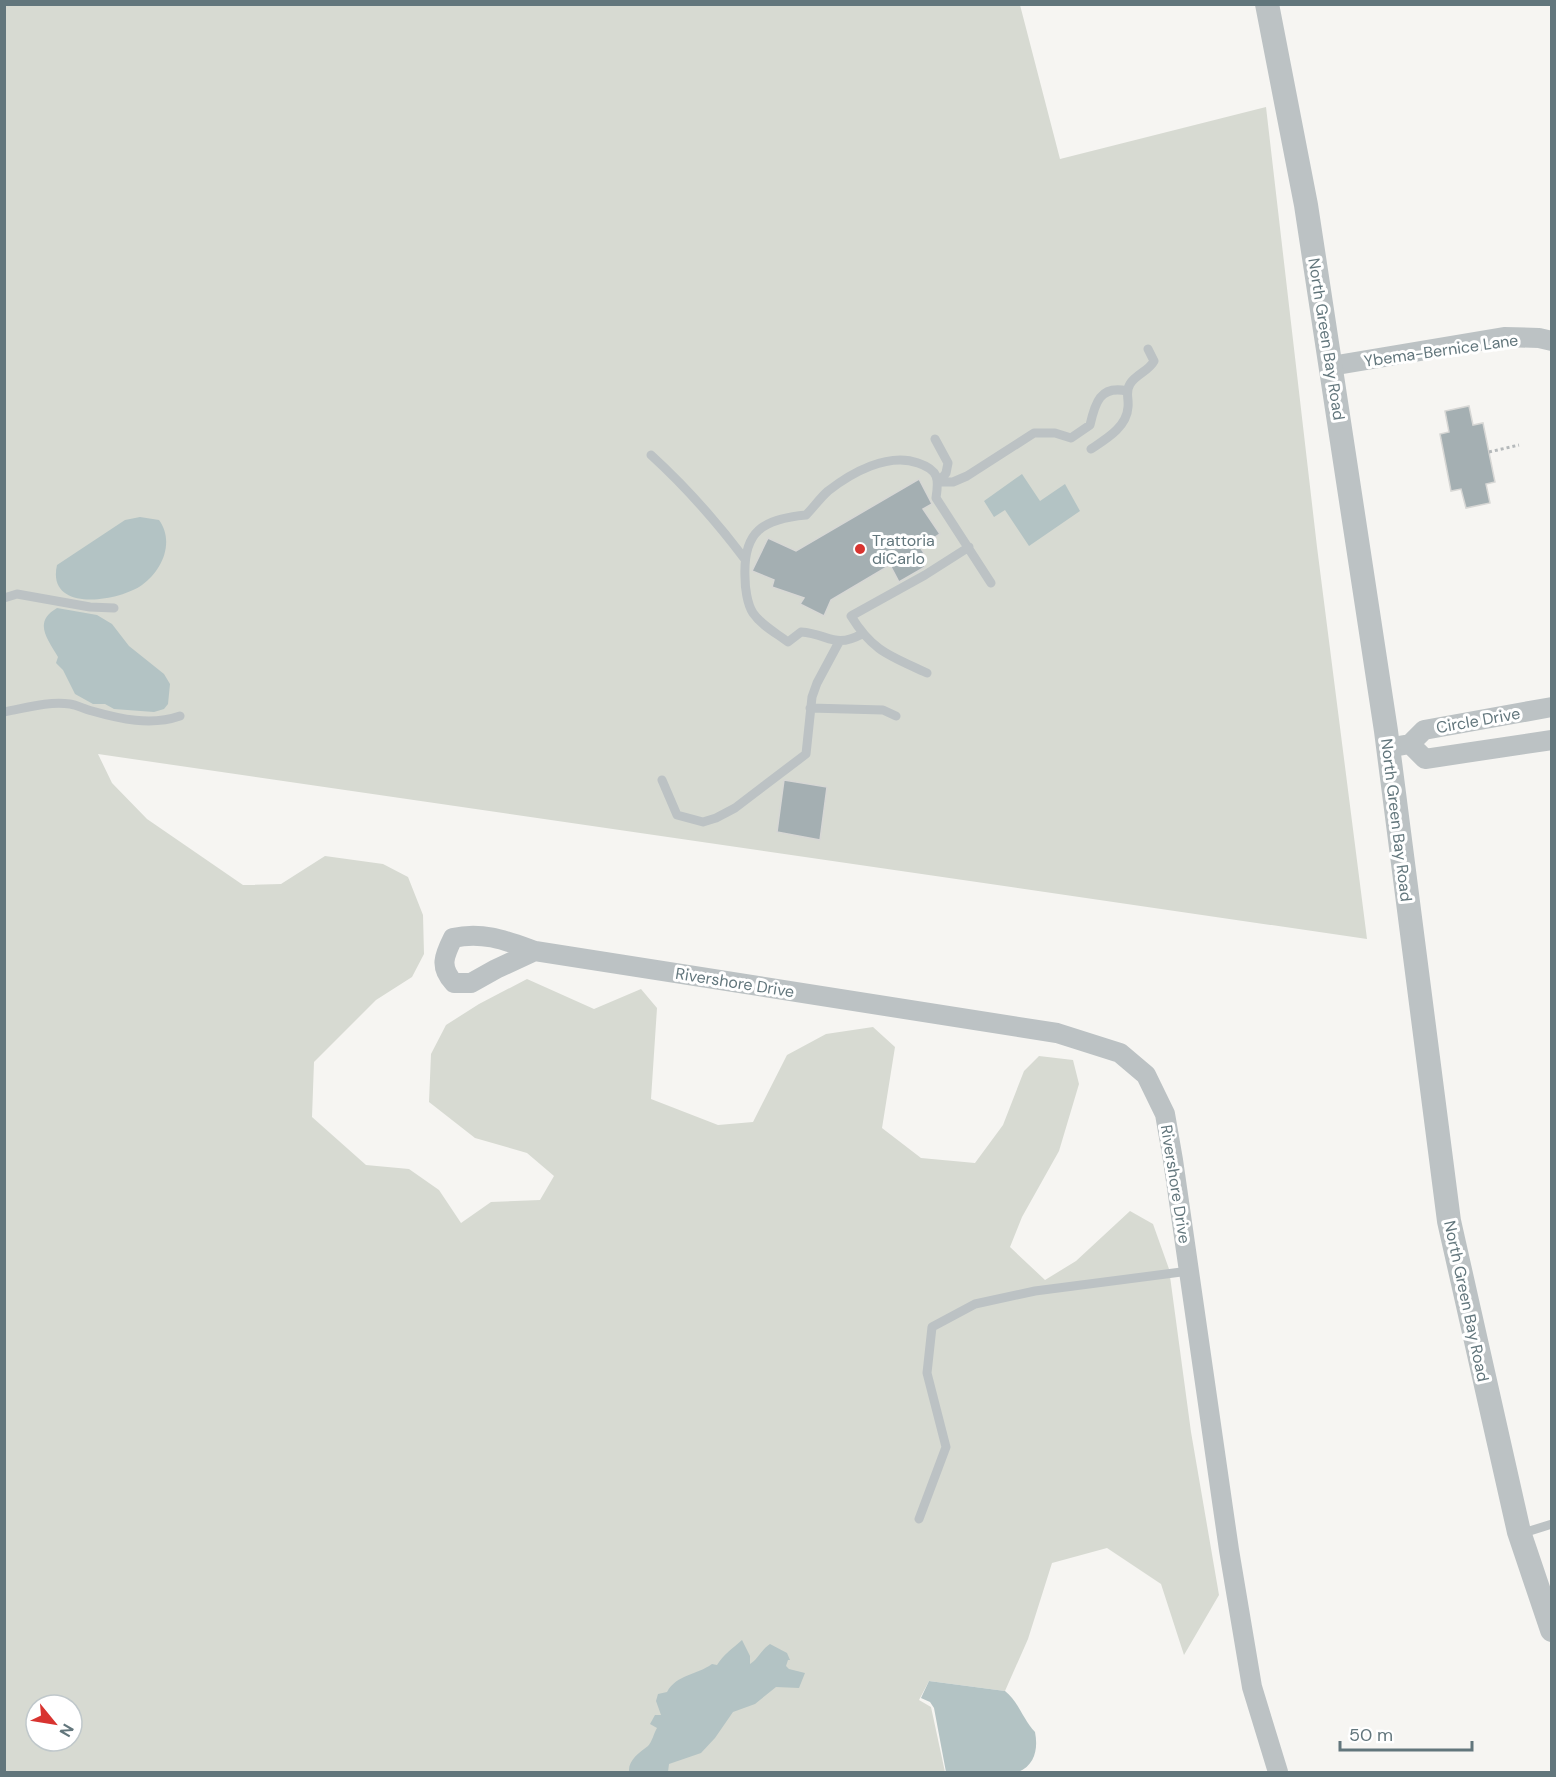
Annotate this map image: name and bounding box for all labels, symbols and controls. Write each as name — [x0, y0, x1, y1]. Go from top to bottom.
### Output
street label: North Green Bay Road — [1303, 256, 1350, 422]
street label: Ybema-Bernice Lane — [1363, 329, 1520, 372]
place label: Trattoria diCarlo — [872, 530, 935, 569]
marker: Trattoria diCarlo — [853, 542, 867, 556]
street label: Circle Drive — [1434, 703, 1522, 738]
street label: North Green Bay Road — [1376, 737, 1417, 903]
street label: Rivershore Drive — [674, 963, 796, 1002]
street label: Rivershore Drive — [1156, 1123, 1195, 1245]
street label: North Green Bay Road — [1439, 1219, 1494, 1384]
north arrow — [24, 1693, 84, 1753]
scale bar — [1340, 1714, 1472, 1752]
text: N — [55, 1720, 79, 1741]
text: 50 m — [1349, 1723, 1393, 1747]

